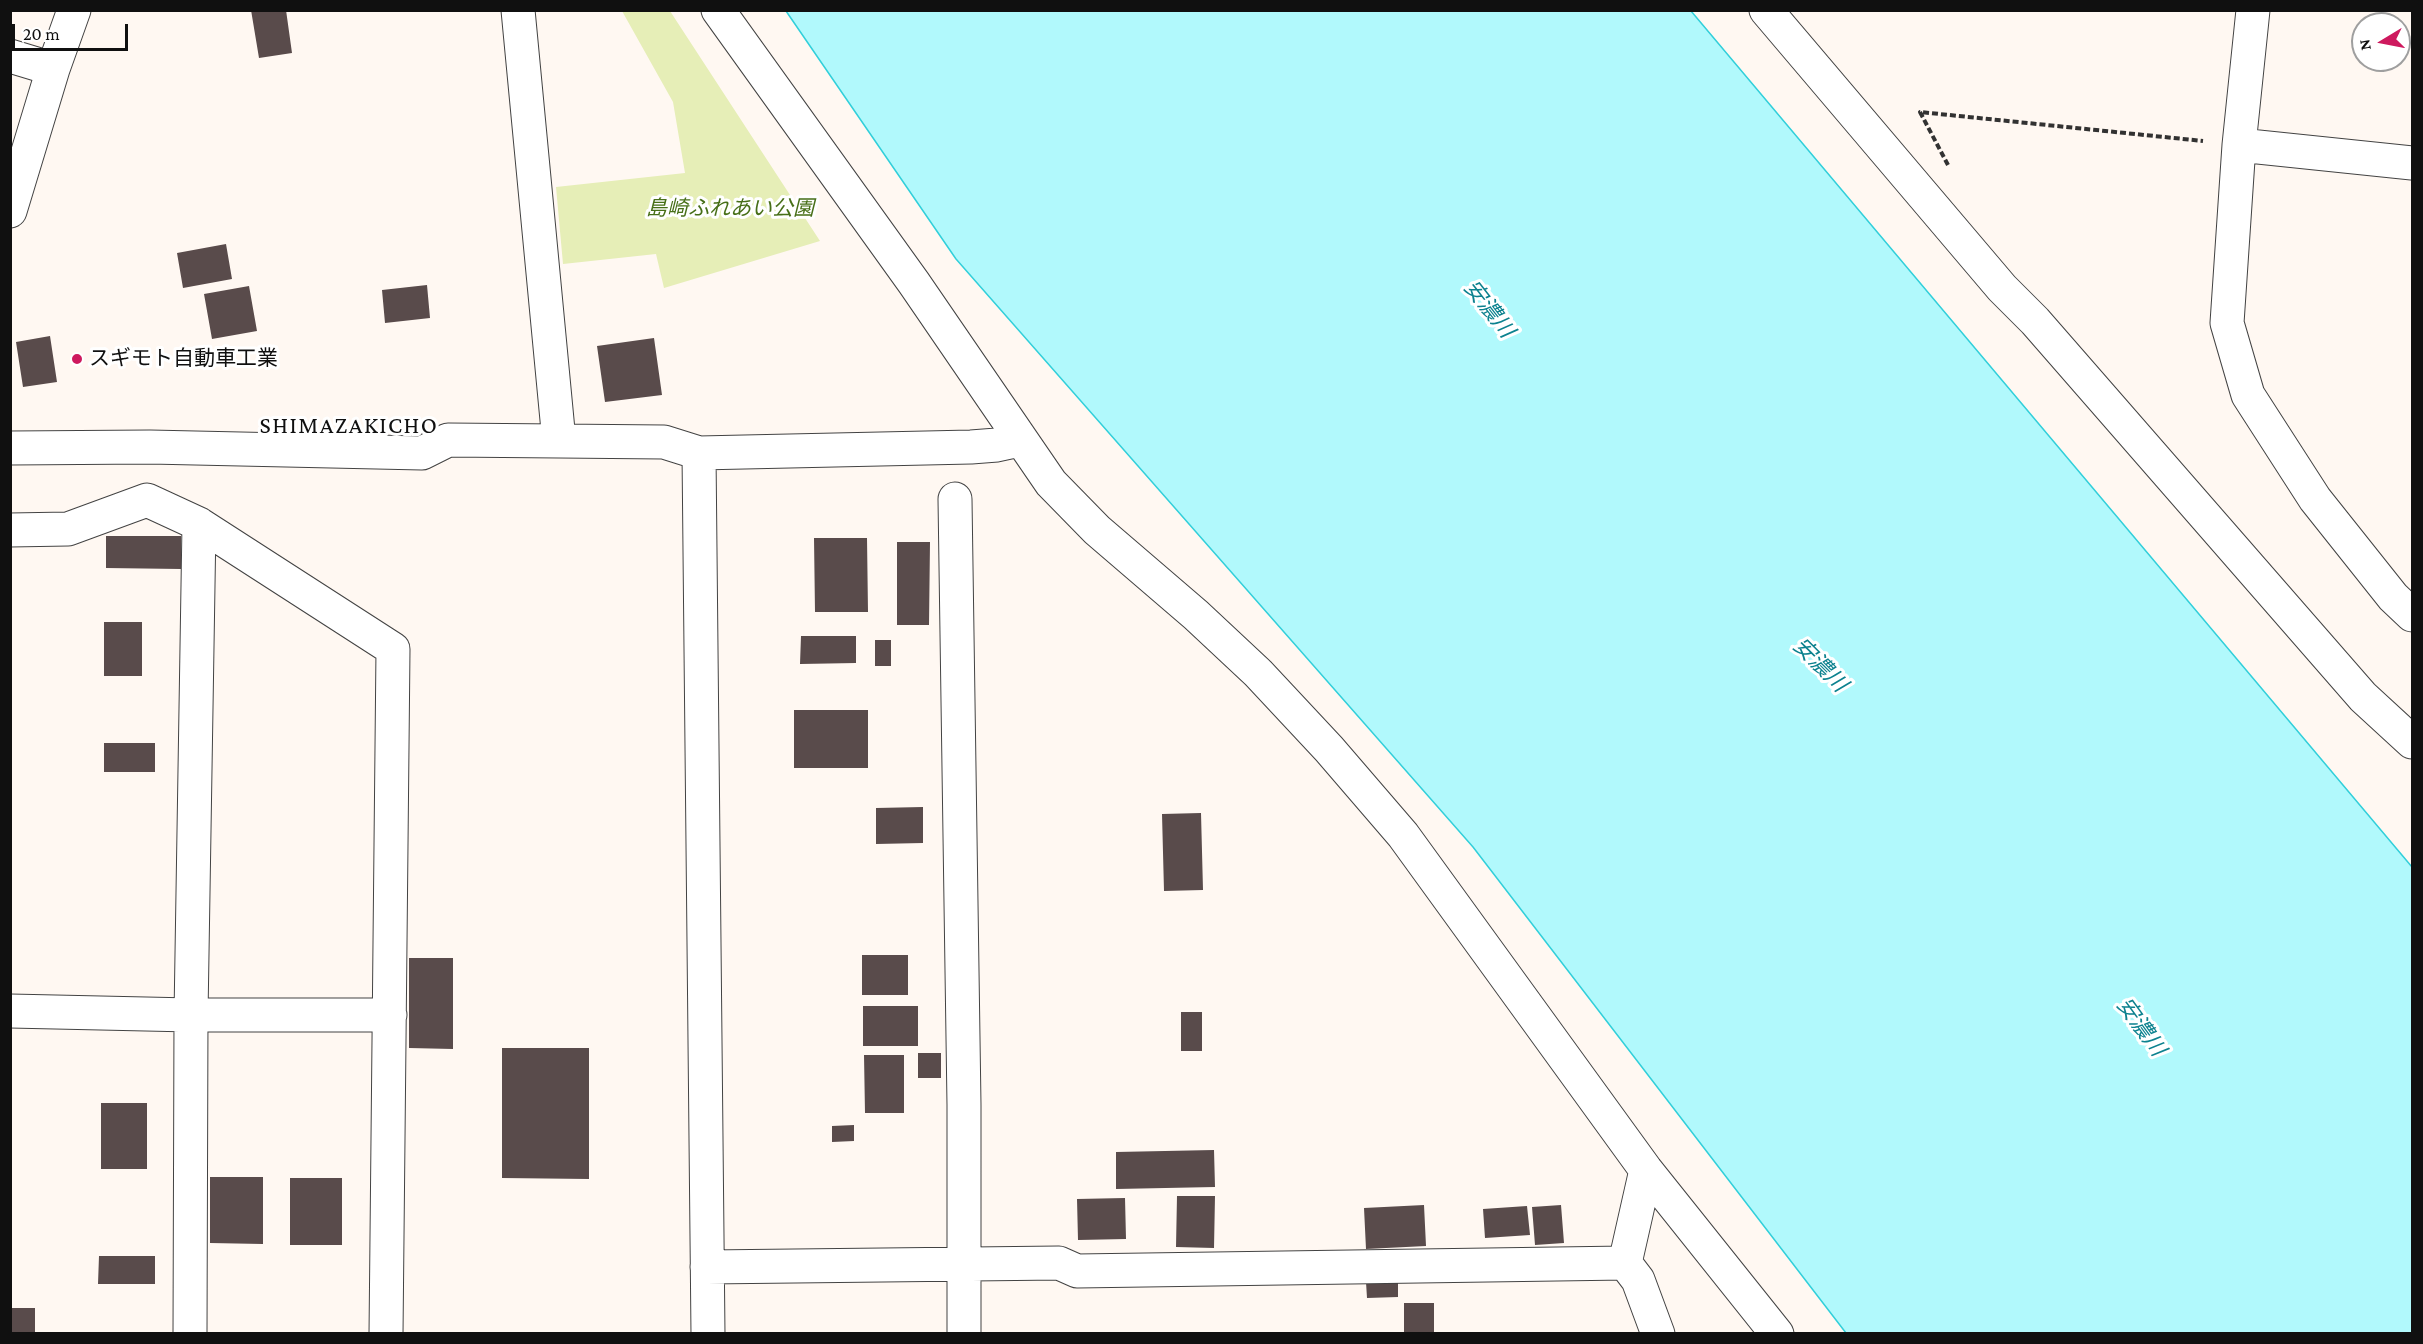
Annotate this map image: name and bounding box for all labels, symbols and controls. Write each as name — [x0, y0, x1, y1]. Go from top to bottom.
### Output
scale bar — [15, 12, 130, 50]
north arrow — [2351, 12, 2411, 72]
text: 20 m — [23, 24, 60, 44]
text: N — [2355, 38, 2374, 52]
park label: 島崎ふれあい公園 — [646, 196, 814, 222]
water label: 安濃川 — [1458, 275, 1520, 343]
place label: スギモト自動車工業 — [89, 346, 278, 372]
marker: スギモト自動車工業 — [70, 352, 84, 366]
district label: SHIMAZAKICHO — [260, 412, 438, 440]
water label: 安濃川 — [1787, 632, 1853, 698]
water label: 安濃川 — [2111, 993, 2171, 1061]

